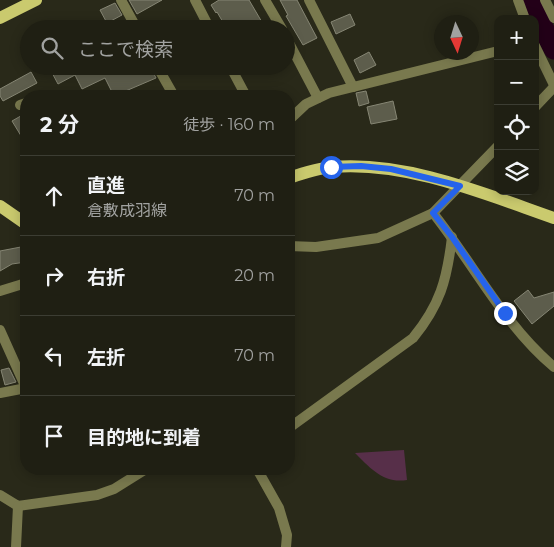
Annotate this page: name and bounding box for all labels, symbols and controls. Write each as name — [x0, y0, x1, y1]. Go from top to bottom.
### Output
north arrow — [434, 15, 479, 60]
map controls — [494, 15, 539, 195]
button: + — [494, 15, 539, 60]
search box — [20, 20, 295, 75]
icon: search — [38, 34, 66, 62]
text: ここで検索 — [78, 38, 173, 61]
button: − — [494, 60, 539, 105]
button: locate — [494, 105, 539, 150]
text: 2 分 — [40, 112, 79, 137]
text: 徒歩 · 160 m — [183, 115, 275, 134]
button: layers — [494, 150, 539, 195]
route start — [320, 156, 343, 179]
text: 直進 — [87, 174, 125, 197]
icon: ahead — [40, 182, 68, 210]
text: 70 m — [234, 186, 275, 205]
text: 倉敷成羽線 — [87, 201, 167, 220]
icon: right — [40, 262, 68, 290]
text: 右折 — [87, 266, 125, 289]
text: 20 m — [234, 266, 275, 285]
route end — [494, 302, 517, 325]
icon: left — [40, 342, 68, 370]
text: 左折 — [87, 346, 125, 369]
text: 70 m — [234, 346, 275, 365]
icon: arrive — [40, 422, 68, 450]
text: 目的地に到着 — [87, 426, 201, 449]

